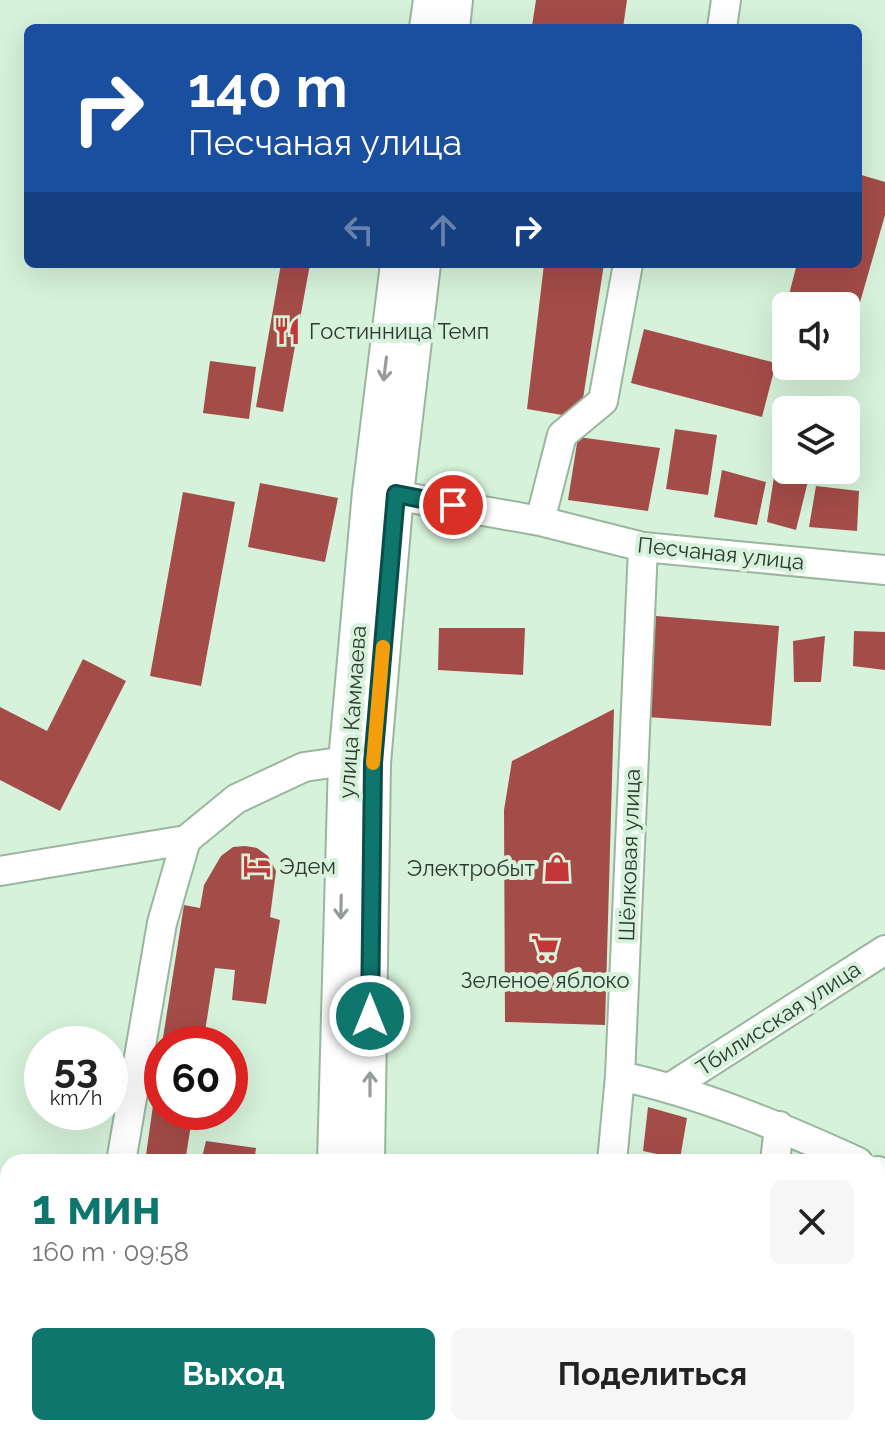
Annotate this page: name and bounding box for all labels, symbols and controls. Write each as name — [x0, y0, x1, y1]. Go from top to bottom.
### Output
text: 140 m — [188, 54, 348, 120]
icon: right — [56, 56, 160, 160]
text: Песчаная улица — [188, 121, 462, 163]
icon: left — [337, 208, 381, 252]
icon: ahead — [421, 208, 465, 252]
icon: right — [505, 208, 549, 252]
map controls — [772, 292, 860, 484]
button: sound — [772, 292, 860, 380]
restaurant icon: Гостинница Темп — [272, 316, 302, 346]
place label: Гостинница Темп — [309, 318, 489, 344]
one-way arrow — [377, 356, 392, 381]
button: layers — [772, 396, 860, 484]
pin — [419, 471, 487, 539]
icon: arrive — [431, 483, 475, 527]
street label: Песчаная улица — [636, 531, 806, 575]
street label: улица Каммаева — [333, 625, 371, 799]
street label: Шёлковая улица — [613, 768, 645, 942]
hotel icon: Эдем — [242, 851, 272, 881]
place label: Эдем — [279, 853, 336, 879]
shop icon: Электробыт — [542, 853, 572, 883]
place label: Электробыт — [406, 855, 536, 881]
one-way arrow — [334, 893, 349, 920]
supermarket icon: Зеленое яблоко — [530, 933, 560, 963]
street label: Тбилисская улица — [691, 955, 865, 1081]
place label: Зеленое яблоко — [460, 967, 630, 993]
position arrow — [328, 974, 412, 1058]
speed limit sign: 60 — [144, 1026, 248, 1130]
text: 53 — [54, 1044, 98, 1091]
one-way arrow — [362, 1071, 378, 1098]
text: km/h — [50, 1086, 102, 1110]
text: 1 мин — [32, 1179, 161, 1235]
button: close — [770, 1180, 854, 1264]
text: 160 m · 09:58 — [32, 1237, 189, 1267]
button: Выход — [32, 1328, 435, 1420]
button: Поделиться — [451, 1328, 854, 1420]

